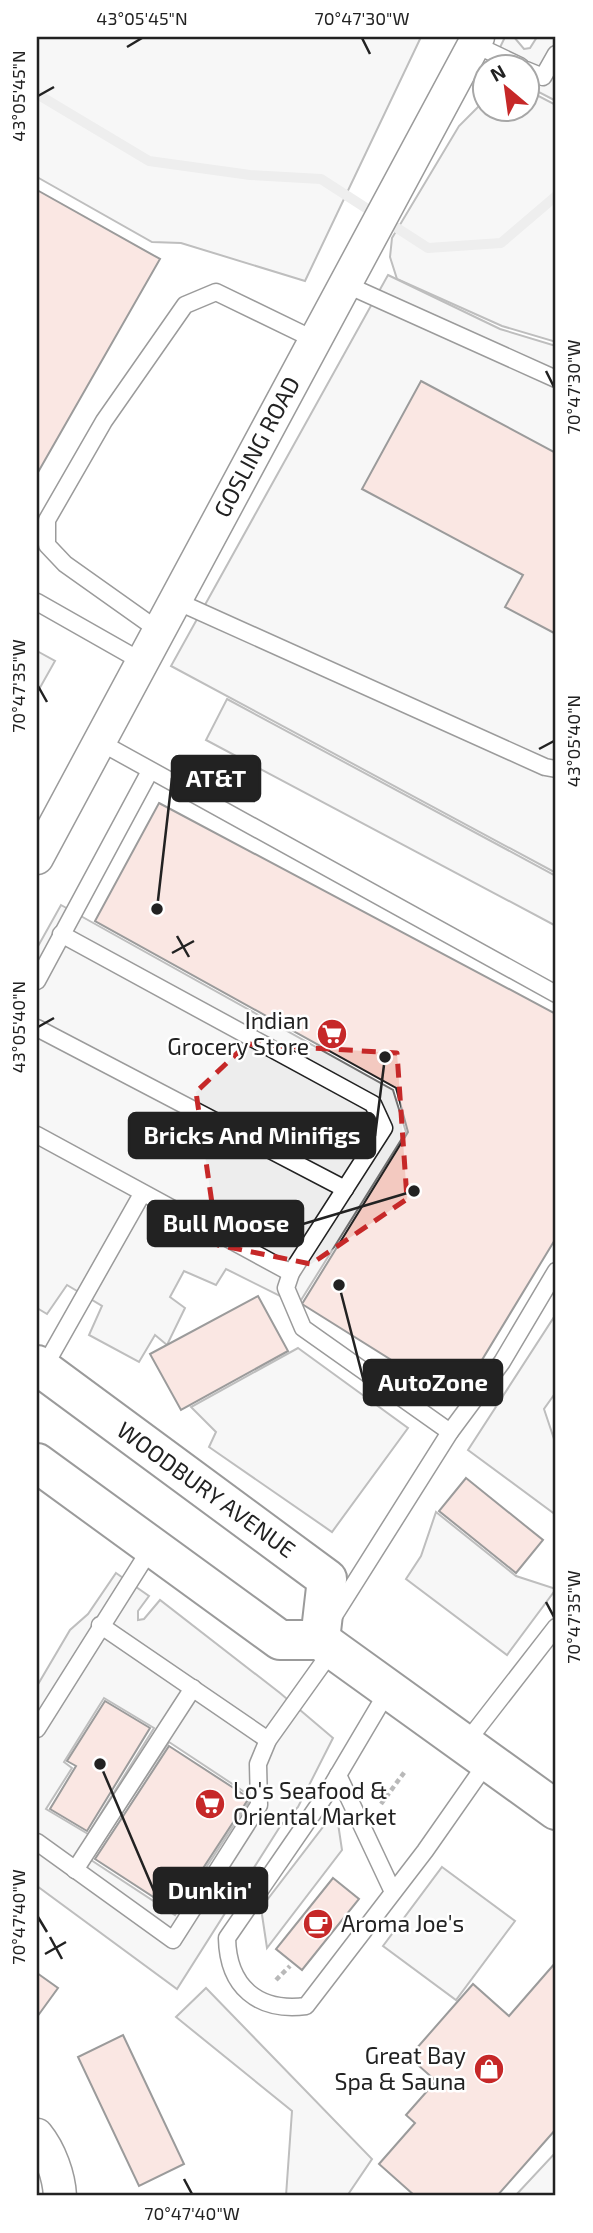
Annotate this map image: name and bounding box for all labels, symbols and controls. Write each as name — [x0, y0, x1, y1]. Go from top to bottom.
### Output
text: 43°05'45"N — [96, 7, 188, 29]
text: 70°47'30"W — [315, 7, 409, 29]
text: 43°05'45"N — [7, 50, 29, 142]
north arrow — [470, 52, 540, 122]
text: N — [486, 59, 509, 86]
text: 70°47'30"W — [562, 340, 584, 434]
street label: GOSLING ROAD — [207, 371, 305, 522]
text: 70°47'35"W — [7, 639, 29, 733]
text: 43°05'40"N — [562, 695, 584, 787]
callout: AT&T — [172, 756, 260, 801]
text: AT&T — [186, 763, 247, 792]
text: 43°05'40"N — [7, 981, 29, 1073]
place label: Indian Grocery Store — [167, 1006, 309, 1060]
supermarket icon: Indian Grocery Store — [315, 1017, 349, 1051]
callout: Bricks And Minifigs — [129, 1113, 375, 1158]
text: Bricks And Minifigs — [143, 1120, 361, 1149]
callout: Bull Moose — [148, 1201, 303, 1246]
text: Bull Moose — [163, 1208, 289, 1237]
callout: AutoZone — [364, 1360, 502, 1405]
text: AutoZone — [378, 1367, 488, 1396]
street label: WOODBURY AVENUE — [112, 1415, 301, 1563]
text: 70°47'35"W — [562, 1570, 584, 1664]
place label: Lo's Seafood & Oriental Market — [233, 1776, 397, 1830]
supermarket icon: Lo's Seafood & Oriental Market — [193, 1787, 227, 1821]
callout: Dunkin' — [154, 1868, 267, 1913]
text: 70°47'40"W — [7, 1869, 29, 1965]
text: Dunkin' — [168, 1875, 252, 1904]
cafe icon: Aroma Joe's — [301, 1907, 335, 1941]
place label: Aroma Joe's — [341, 1909, 464, 1937]
place label: Great Bay Spa & Sauna — [334, 2041, 466, 2095]
shop icon: Great Bay Spa & Sauna — [472, 2052, 506, 2086]
text: 70°47'40"W — [144, 2202, 240, 2224]

